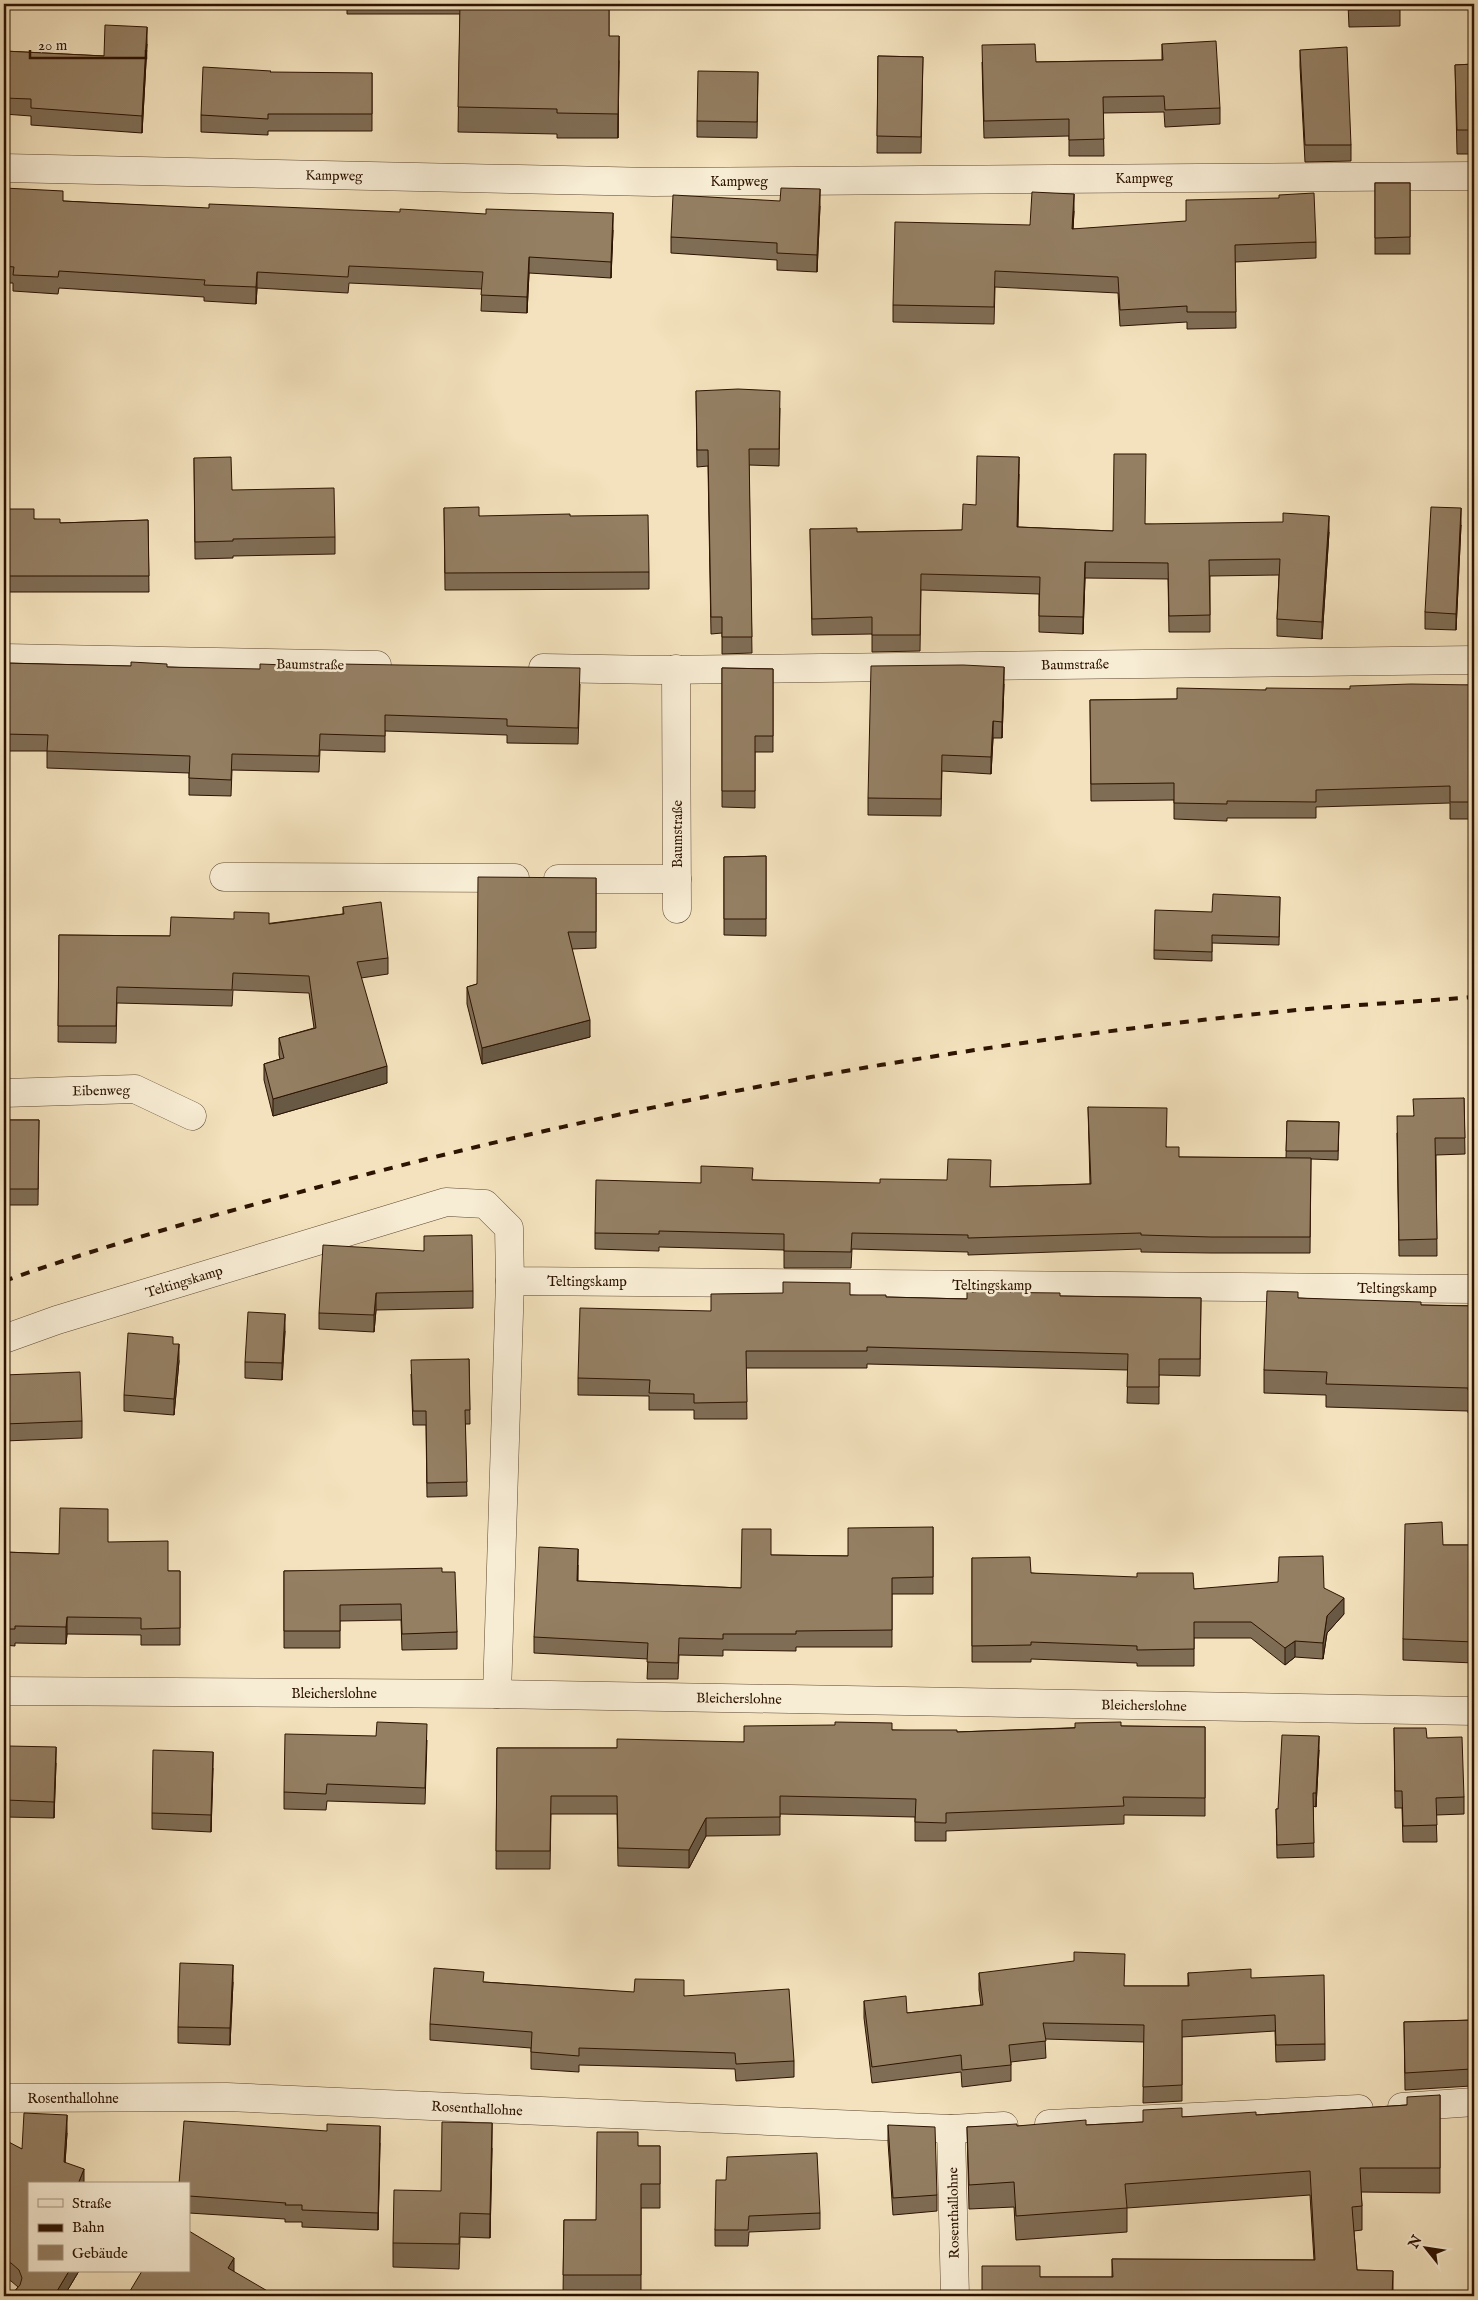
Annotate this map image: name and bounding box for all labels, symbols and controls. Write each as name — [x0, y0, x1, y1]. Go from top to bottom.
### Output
scale bar — [30, 28, 146, 60]
text: 20 m — [38, 36, 68, 55]
street label: Kampweg — [305, 166, 363, 186]
street label: Kampweg — [1115, 170, 1173, 188]
street label: Kampweg — [710, 173, 768, 191]
street label: Baumstraße — [276, 655, 345, 675]
street label: Baumstraße — [1041, 655, 1110, 675]
street label: Baumstraße — [669, 799, 687, 868]
street label: Eibenweg — [72, 1081, 130, 1101]
street label: Teltingskamp — [144, 1262, 225, 1302]
street label: Teltingskamp — [547, 1273, 627, 1291]
street label: Teltingskamp — [952, 1277, 1032, 1295]
street label: Teltingskamp — [1357, 1280, 1437, 1298]
street label: Bleicherslohne — [291, 1685, 377, 1703]
street label: Bleicherslohne — [696, 1689, 783, 1709]
street label: Bleicherslohne — [1101, 1696, 1188, 1716]
street label: Rosenthallohne — [27, 2090, 119, 2108]
street label: Rosenthallohne — [431, 2098, 524, 2120]
street label: Rosenthallohne — [944, 2166, 964, 2259]
legend — [28, 2182, 190, 2272]
text: Straße — [72, 2194, 112, 2213]
text: Bahn — [72, 2218, 104, 2237]
north arrow — [1400, 2222, 1450, 2272]
text: N — [1404, 2232, 1426, 2253]
text: Gebäude — [72, 2244, 128, 2263]

